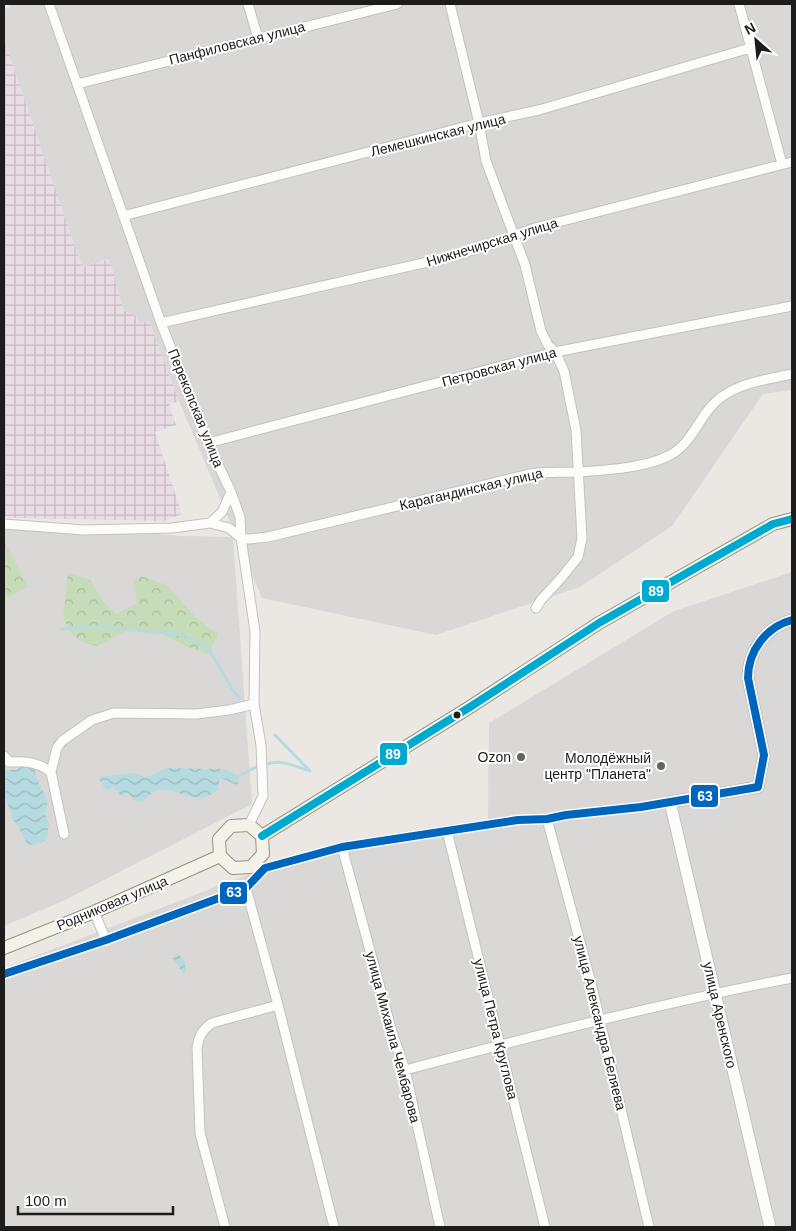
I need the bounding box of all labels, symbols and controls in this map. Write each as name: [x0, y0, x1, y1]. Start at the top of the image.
north arrow: [731, 15, 781, 65]
street label: Панфиловская улица: [167, 18, 307, 68]
text: N: [742, 19, 758, 38]
street label: Лемешкинская улица: [369, 110, 507, 160]
street label: Нижнечирская улица: [424, 214, 560, 270]
street label: Петровская улица: [440, 344, 558, 390]
street label: Перекопская улица: [165, 346, 227, 470]
street label: Карагандинская улица: [398, 465, 544, 513]
line badge: 89: [641, 579, 670, 603]
text: 89: [648, 583, 664, 599]
unlabelled marker: [452, 710, 462, 720]
line badge: 89: [379, 742, 408, 766]
text: 89: [385, 746, 401, 762]
place label: Ozon: [478, 749, 511, 765]
place label: Молодёжный центр "Планета": [544, 750, 651, 782]
marker: Ozon: [515, 751, 527, 763]
marker: Молодёжный центр "Планета": [655, 760, 667, 772]
line badge: 63: [690, 784, 719, 808]
text: 63: [697, 788, 713, 804]
street label: Родниковая улица: [54, 872, 170, 934]
line badge: 63: [219, 881, 248, 905]
text: 63: [226, 884, 242, 900]
street label: улица Александра Беляева: [571, 934, 629, 1112]
street label: улица Михаила Чембарова: [362, 950, 424, 1125]
street label: улица Петра Круглова: [471, 957, 521, 1101]
street label: улица Аренского: [700, 960, 740, 1070]
scale bar: [18, 1184, 172, 1216]
text: 100 m: [25, 1192, 67, 1209]

